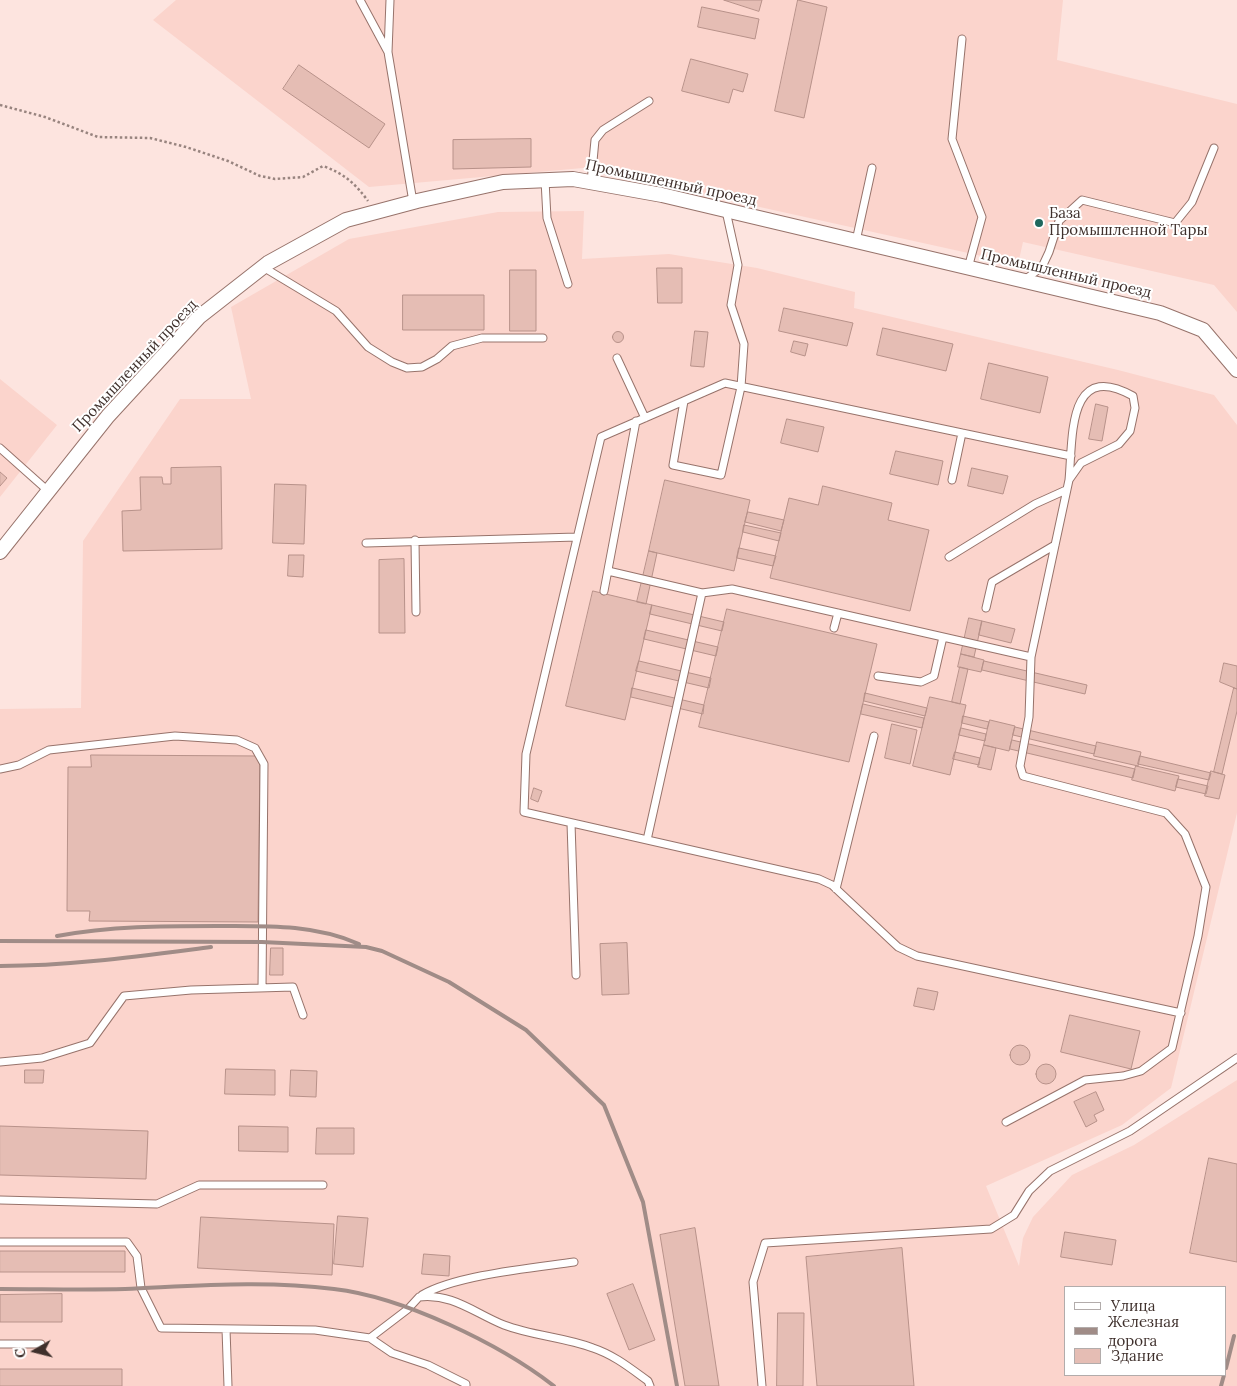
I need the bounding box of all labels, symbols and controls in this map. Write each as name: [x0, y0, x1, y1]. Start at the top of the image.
street label: Промышленный проезд: [584, 156, 758, 210]
place label: База Промышленной Тары: [1049, 205, 1208, 240]
marker: База Промышленной Тары: [1033, 217, 1045, 229]
street label: Промышленный проезд: [979, 246, 1153, 302]
street label: Промышленный проезд: [69, 296, 201, 436]
legend: [1064, 1286, 1227, 1376]
text: Улица: [1111, 1296, 1155, 1315]
text: Железная дорога: [1108, 1312, 1179, 1350]
north arrow: [10, 1326, 60, 1376]
text: Здание: [1111, 1346, 1164, 1365]
text: С: [11, 1347, 30, 1359]

